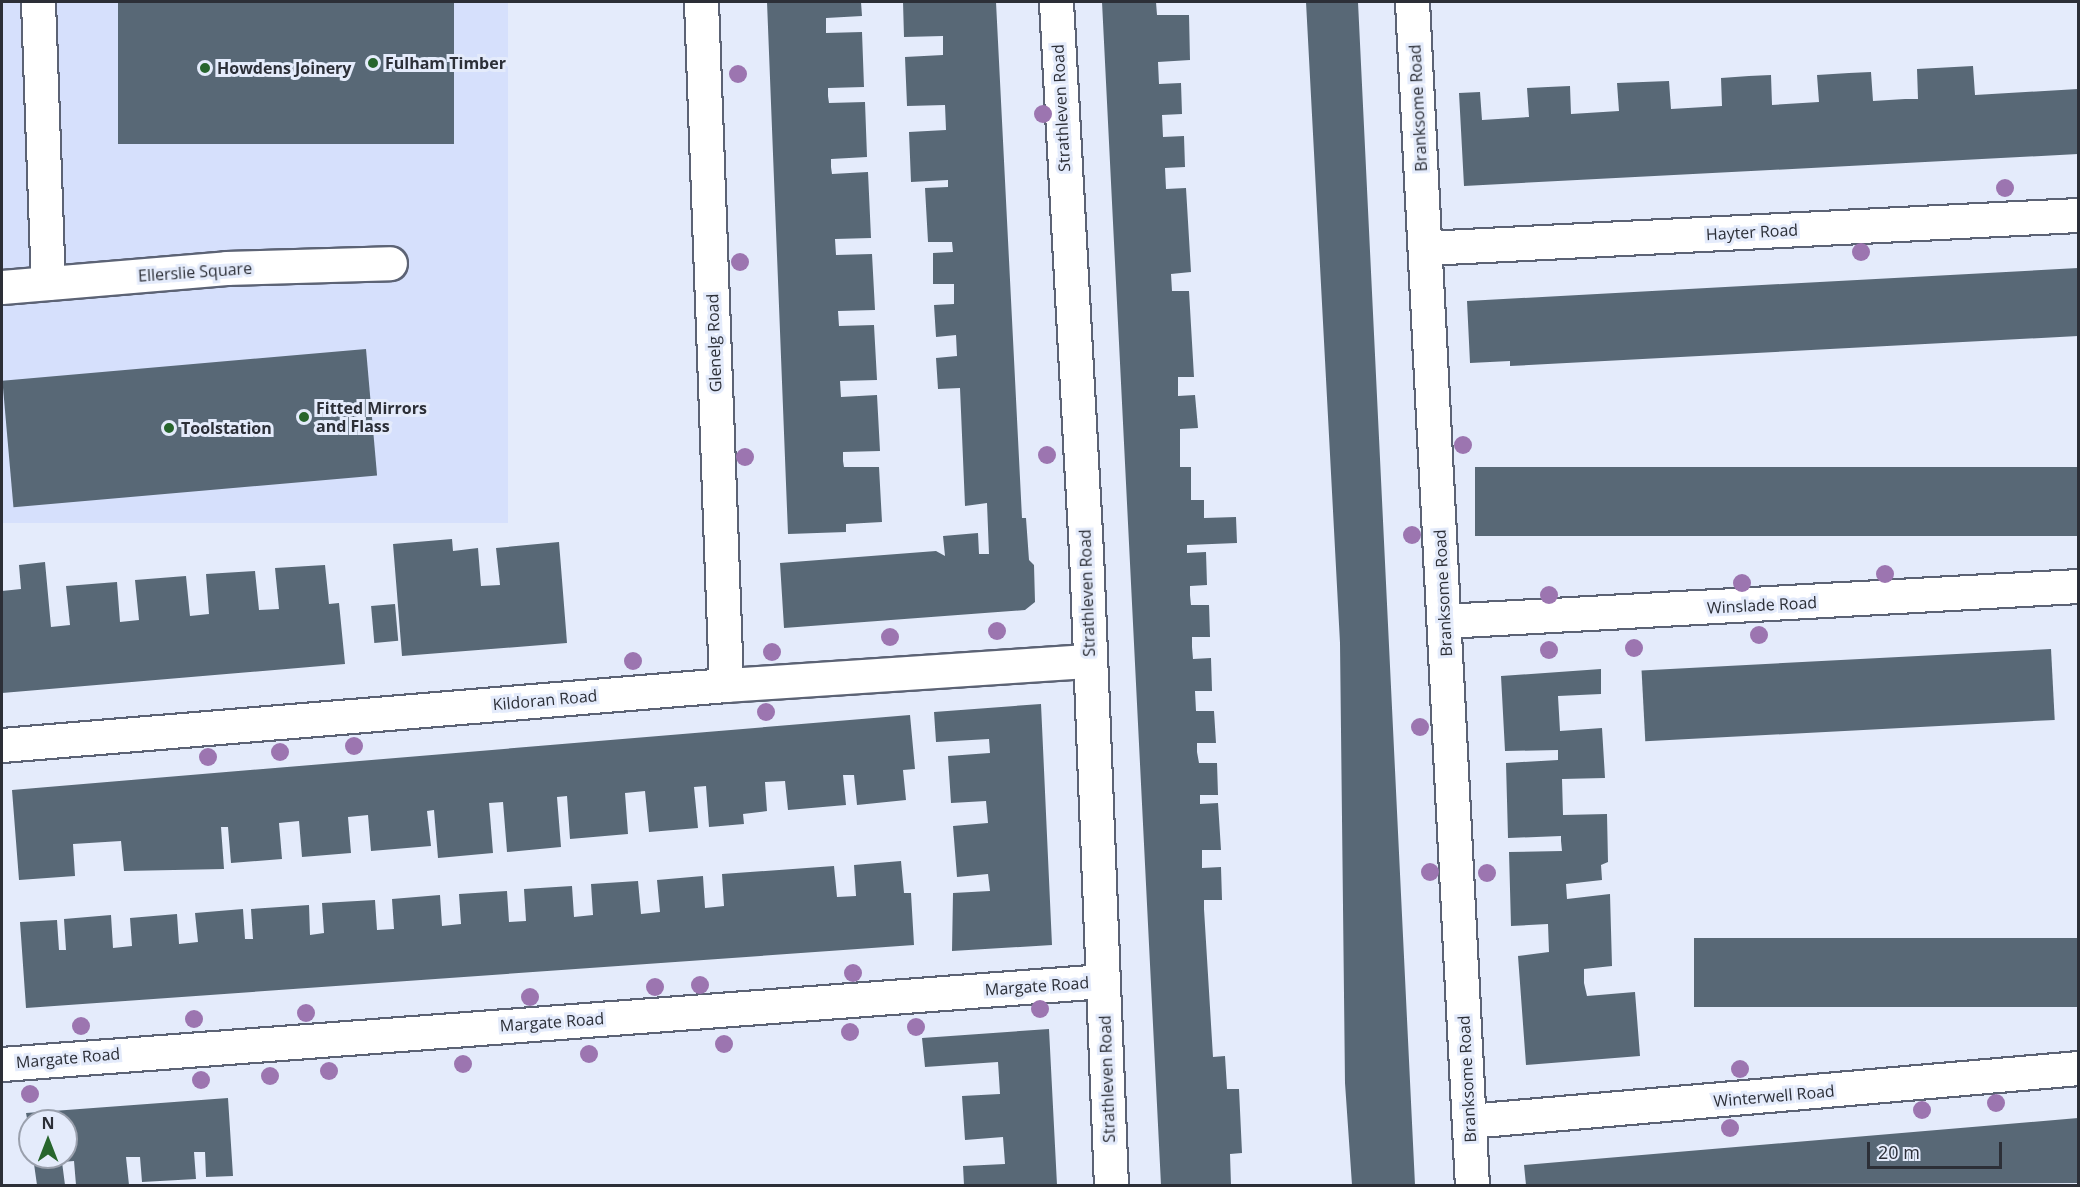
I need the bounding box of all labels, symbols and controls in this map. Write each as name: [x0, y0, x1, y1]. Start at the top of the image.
street label: Strathleven Road: [1048, 44, 1074, 172]
street label: Branksome Road: [1405, 44, 1431, 172]
place label: Fulham Timber: [385, 53, 506, 73]
marker: Fulham Timber: [366, 56, 380, 70]
place label: Howdens Joinery: [217, 58, 351, 78]
marker: Howdens Joinery: [198, 61, 212, 75]
street label: Hayter Road: [1705, 220, 1799, 244]
street label: Ellerslie Square: [137, 258, 253, 286]
street label: Glenelg Road: [703, 293, 725, 393]
place label: Fitted Mirrors and Flass: [316, 398, 427, 436]
marker: Fitted Mirrors and Flass: [297, 410, 311, 424]
place label: Toolstation: [181, 418, 272, 438]
marker: Toolstation: [162, 421, 176, 435]
street label: Strathleven Road: [1075, 529, 1099, 657]
street label: Branksome Road: [1430, 529, 1456, 657]
street label: Winslade Road: [1706, 593, 1818, 617]
street label: Kildoran Road: [492, 686, 598, 714]
street label: Margate Road: [984, 973, 1090, 999]
street label: Margate Road: [499, 1009, 605, 1035]
street label: Strathleven Road: [1095, 1015, 1119, 1143]
street label: Branksome Road: [1454, 1015, 1480, 1143]
street label: Margate Road: [15, 1044, 121, 1072]
street label: Winterwell Road: [1713, 1081, 1835, 1111]
north arrow: [18, 1109, 78, 1169]
text: N: [41, 1112, 55, 1134]
scale bar: [1870, 1130, 2005, 1168]
text: 20 m: [1878, 1140, 1920, 1164]

